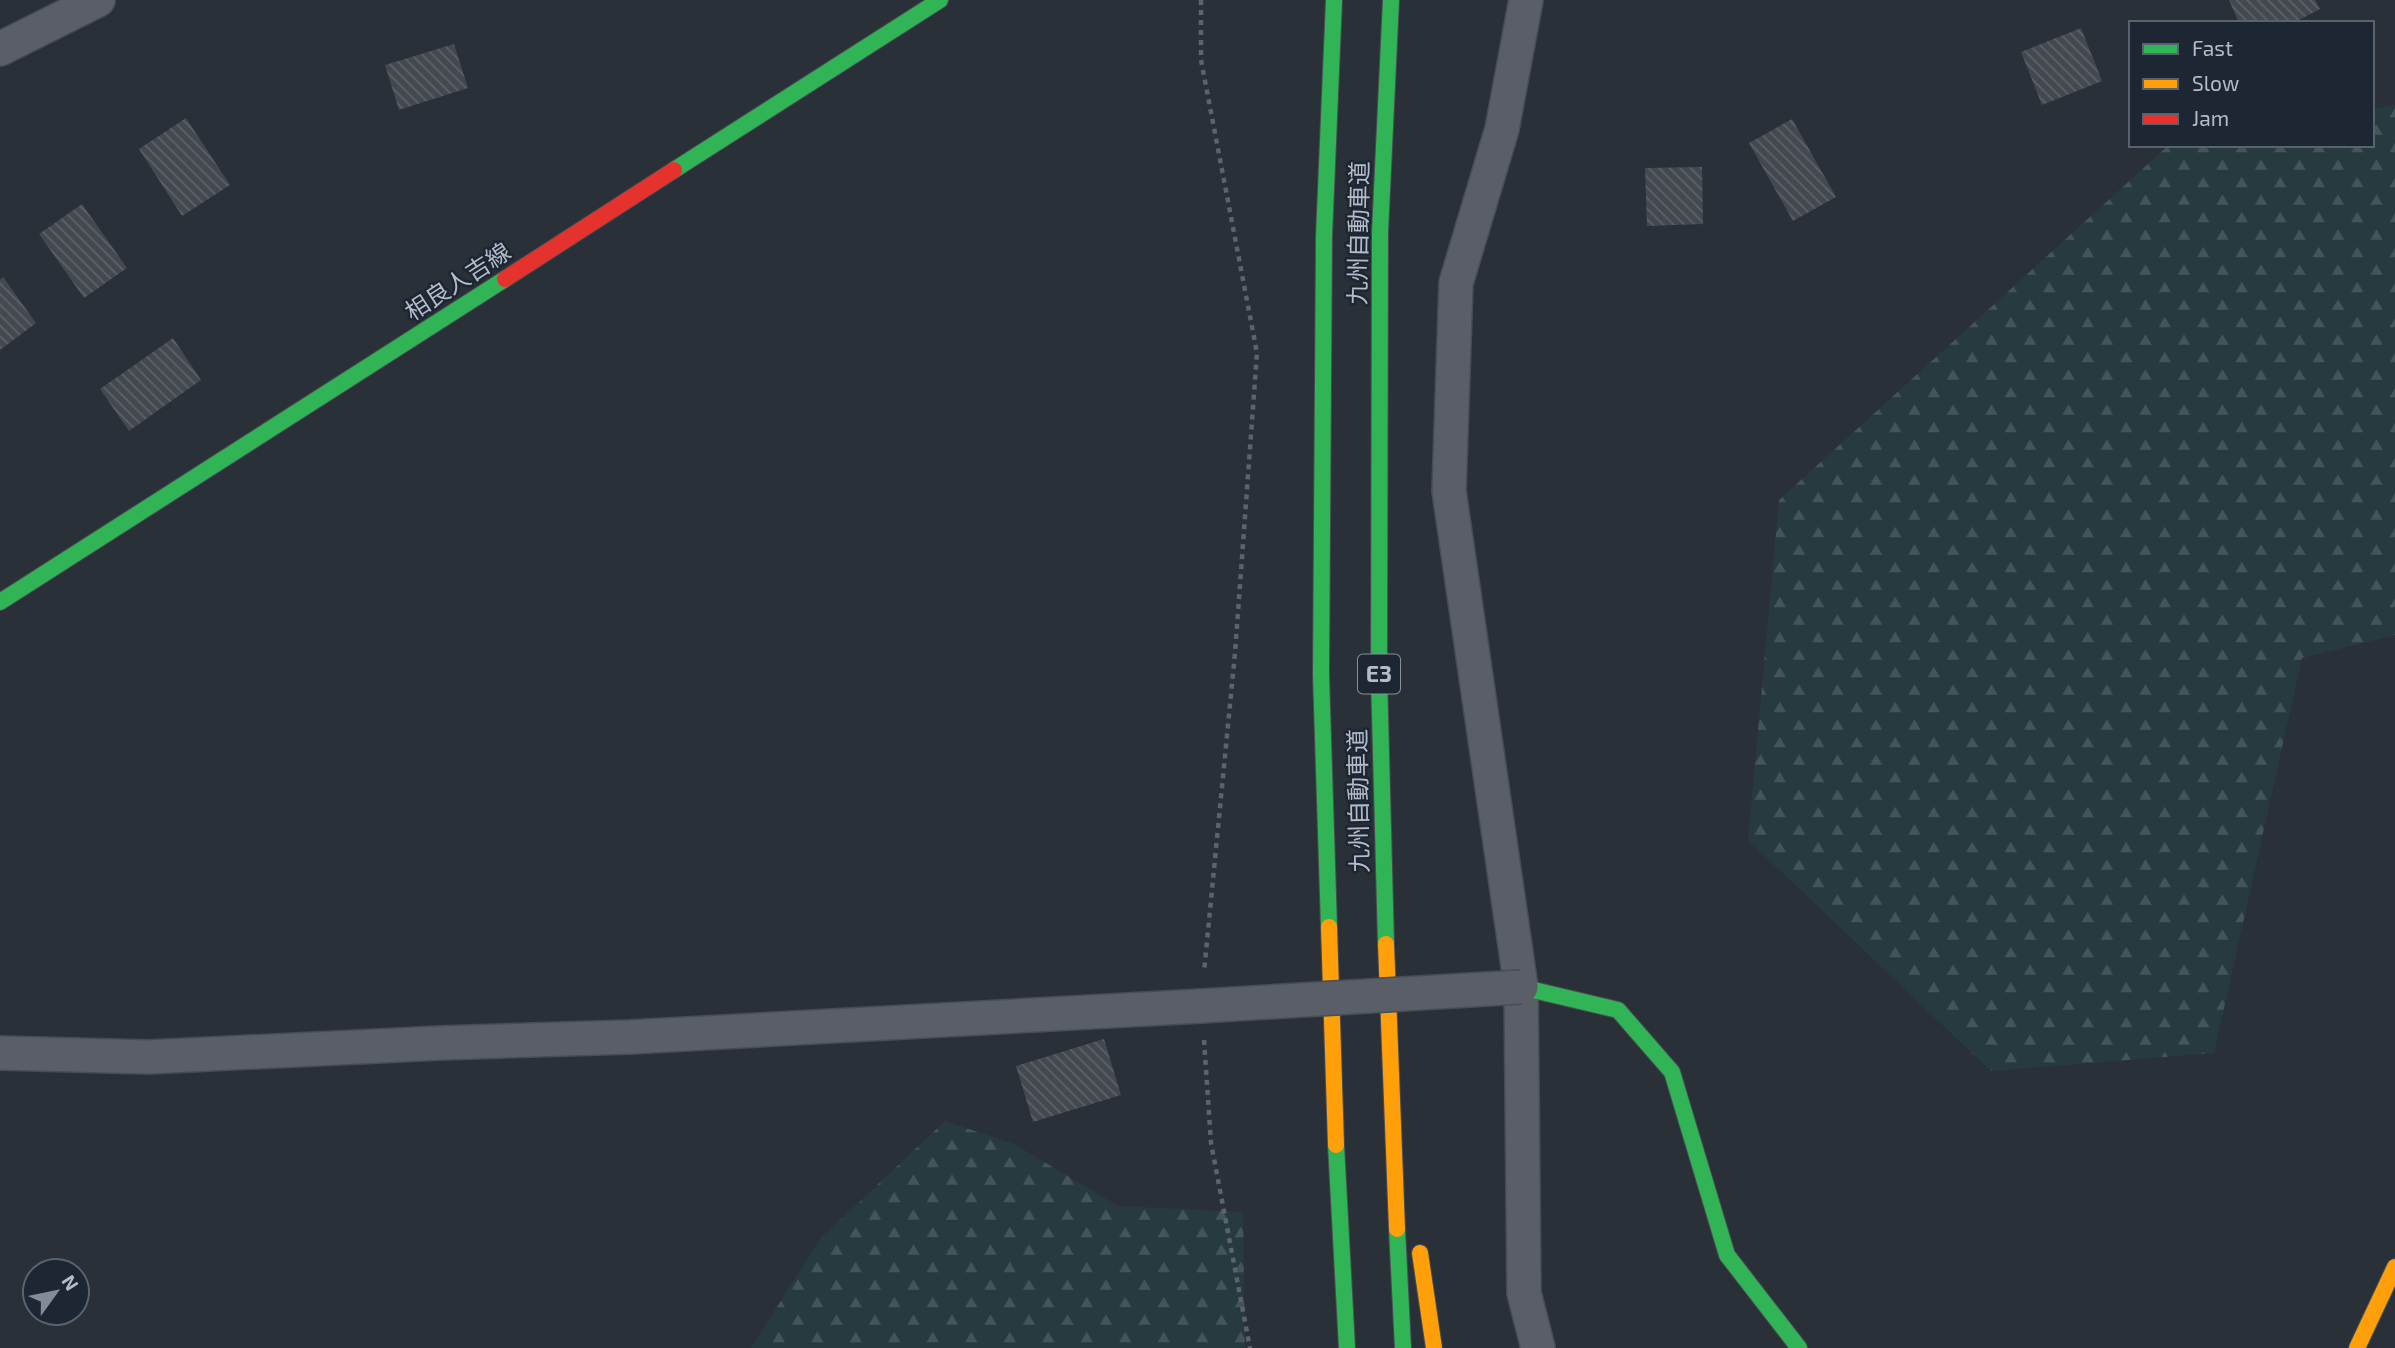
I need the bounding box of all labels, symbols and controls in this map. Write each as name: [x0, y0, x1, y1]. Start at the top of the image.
legend: [2129, 21, 2374, 147]
text: Fast: [2192, 35, 2233, 60]
text: Slow: [2192, 70, 2239, 95]
text: Jam: [2192, 105, 2229, 130]
street label: 九州自動車道: [1342, 161, 1373, 305]
street label: 相良人吉線: [399, 236, 515, 326]
road number: E3: [1358, 654, 1400, 694]
street label: 九州自動車道: [1342, 729, 1373, 873]
north arrow: [21, 1257, 91, 1327]
text: N: [57, 1270, 84, 1294]

